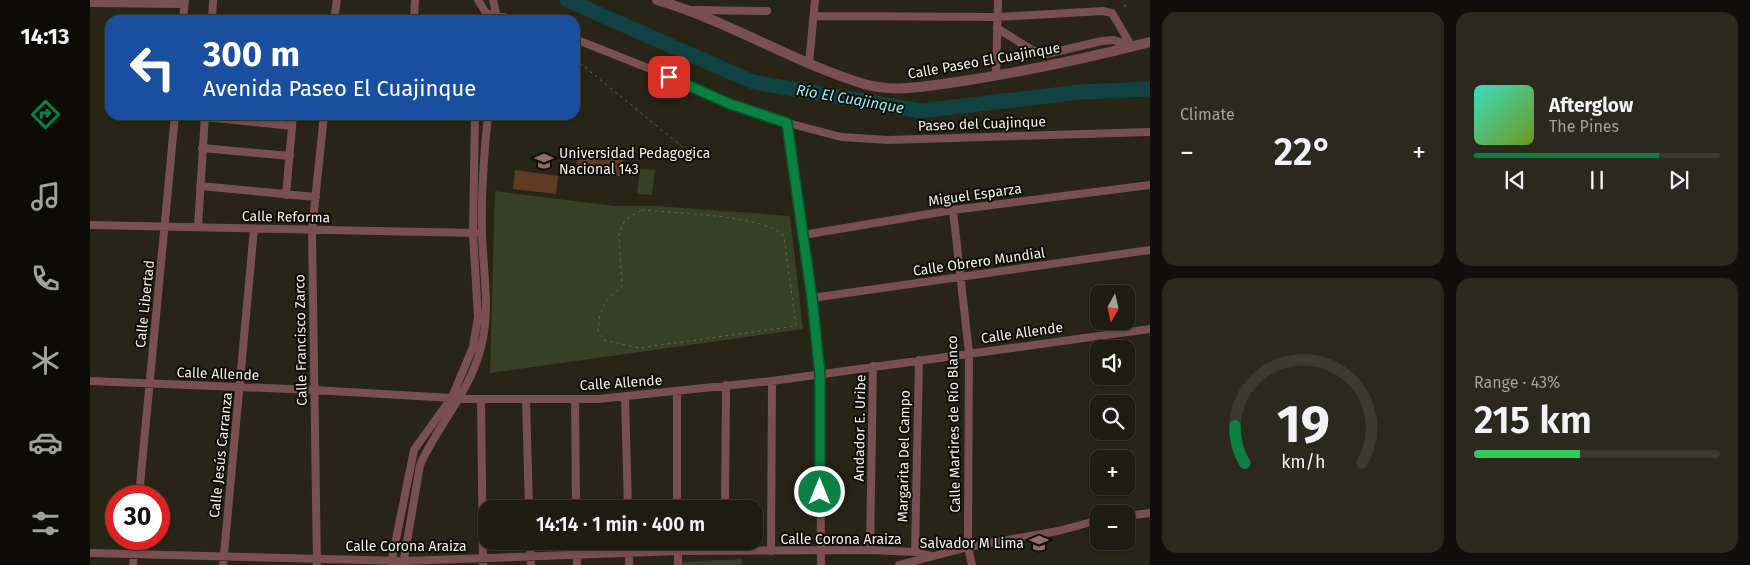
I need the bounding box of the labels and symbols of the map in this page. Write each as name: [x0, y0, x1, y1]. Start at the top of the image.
street label: Calle Paseo El Cuajinque: [907, 39, 1061, 83]
pin: [648, 56, 690, 98]
water label: Río El Cuajinque: [795, 81, 906, 117]
street label: Paseo del Cuajinque: [918, 113, 1046, 135]
place label: Universidad Pedagogica Nacional 143: [559, 145, 710, 178]
school or university icon: Universidad Pedagogica Nacional 143: [533, 150, 555, 172]
street label: Miguel Esparza: [927, 180, 1023, 210]
street label: Calle Reforma: [242, 208, 330, 226]
street label: Calle Obrero Mundial: [912, 244, 1046, 280]
street label: Calle Libertad: [132, 259, 158, 349]
street label: Calle Francisco Zarco: [291, 274, 311, 406]
north arrow: [1090, 285, 1135, 330]
street label: Calle Allende: [980, 319, 1064, 347]
street label: Calle Martires de Río Blanco: [944, 335, 964, 513]
street label: Calle Allende: [176, 364, 260, 384]
street label: Calle Allende: [579, 372, 663, 394]
street label: Andador E. Uribe: [851, 374, 869, 482]
street label: Margarita Del Campo: [894, 390, 914, 522]
street label: Calle Jesús Carranza: [206, 391, 236, 519]
position arrow: [793, 465, 845, 517]
speed limit sign: 30: [105, 485, 170, 550]
street label: Calle Corona Araiza: [780, 531, 902, 548]
school or university icon: Salvador M Lima: [1028, 532, 1050, 554]
place label: Salvador M Lima: [920, 535, 1024, 552]
street label: Calle Corona Araiza: [345, 538, 467, 555]

